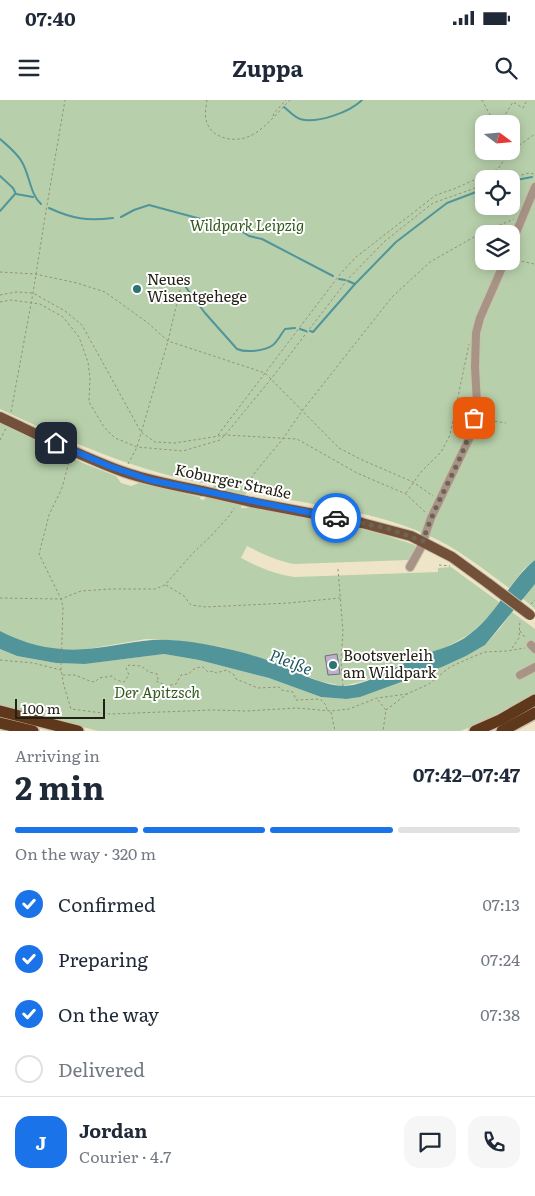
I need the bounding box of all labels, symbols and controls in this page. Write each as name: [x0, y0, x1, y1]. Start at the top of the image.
text: 07:40: [25, 4, 76, 32]
text: Zuppa: [232, 51, 303, 84]
icon: menu: [15, 54, 43, 82]
icon: search: [492, 54, 520, 82]
north arrow: [475, 115, 520, 160]
map controls: [475, 115, 520, 270]
button: locate: [475, 170, 520, 215]
park label: Wildpark Leipzig: [190, 213, 304, 236]
button: layers: [475, 225, 520, 270]
place label: Neues Wisentgehege: [147, 267, 247, 307]
marker: Neues Wisentgehege: [131, 283, 143, 295]
pin: [453, 397, 495, 439]
icon: bag: [460, 404, 488, 432]
pin: [35, 422, 77, 464]
icon: home: [42, 429, 70, 457]
street label: Koburger Straße: [173, 457, 294, 504]
courier: [311, 493, 361, 543]
icon: car: [322, 504, 350, 532]
water label: Pleiße: [266, 642, 316, 680]
place label: Bootsverleih am Wildpark: [343, 643, 438, 683]
marker: Bootsverleih am Wildpark: [327, 659, 339, 671]
park label: Der Apitzsch: [114, 680, 200, 703]
scale bar: [15, 696, 105, 719]
text: 100 m: [22, 698, 60, 718]
text: Arriving in: [15, 743, 100, 767]
text: 07:42–07:47: [413, 760, 520, 788]
text: 2 min: [15, 762, 104, 810]
text: On the way · 320 m: [15, 841, 156, 865]
icon: check: [15, 890, 43, 918]
text: Confirmed: [58, 890, 156, 918]
text: 07:13: [482, 892, 520, 916]
icon: check: [15, 945, 43, 973]
text: Preparing: [58, 945, 148, 973]
text: 07:24: [481, 947, 520, 971]
icon: check: [15, 1000, 43, 1028]
text: On the way: [58, 1000, 159, 1028]
text: 07:38: [480, 1002, 520, 1026]
text: Delivered: [58, 1055, 145, 1083]
text: Jordan: [79, 1116, 148, 1144]
button: chat: [404, 1116, 456, 1168]
button: phone: [468, 1116, 520, 1168]
text: J: [36, 1128, 46, 1156]
text: Courier · 4.7: [79, 1144, 171, 1168]

